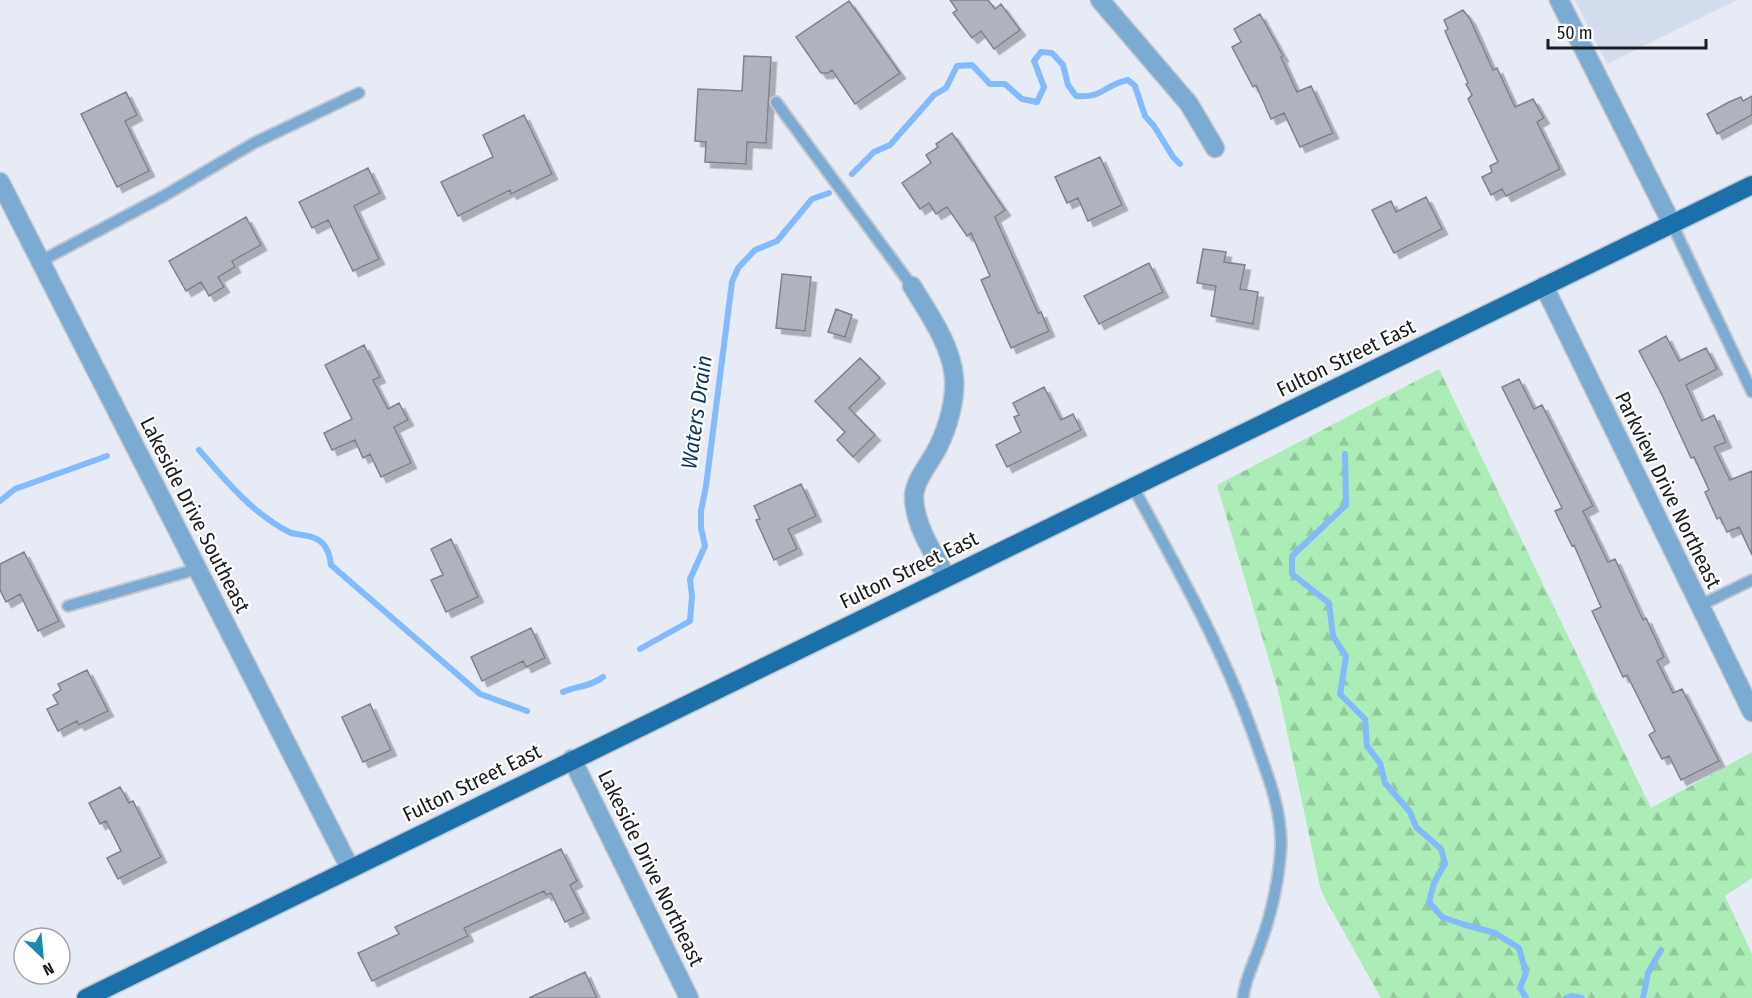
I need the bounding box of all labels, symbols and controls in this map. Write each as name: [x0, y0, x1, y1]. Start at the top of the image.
scale bar: [1548, 12, 1706, 50]
text: 50 m: [1557, 22, 1593, 44]
street label: Fulton Street East: [1273, 313, 1420, 403]
water label: Waters Drain: [675, 353, 718, 471]
street label: Parkview Drive Northeast: [1609, 387, 1727, 593]
street label: Lakeside Drive Southeast: [134, 413, 256, 617]
street label: Fulton Street East: [836, 525, 983, 615]
street label: Fulton Street East: [399, 738, 546, 828]
street label: Lakeside Drive Northeast: [592, 766, 710, 970]
north arrow: [12, 926, 72, 986]
text: N: [40, 958, 57, 980]

